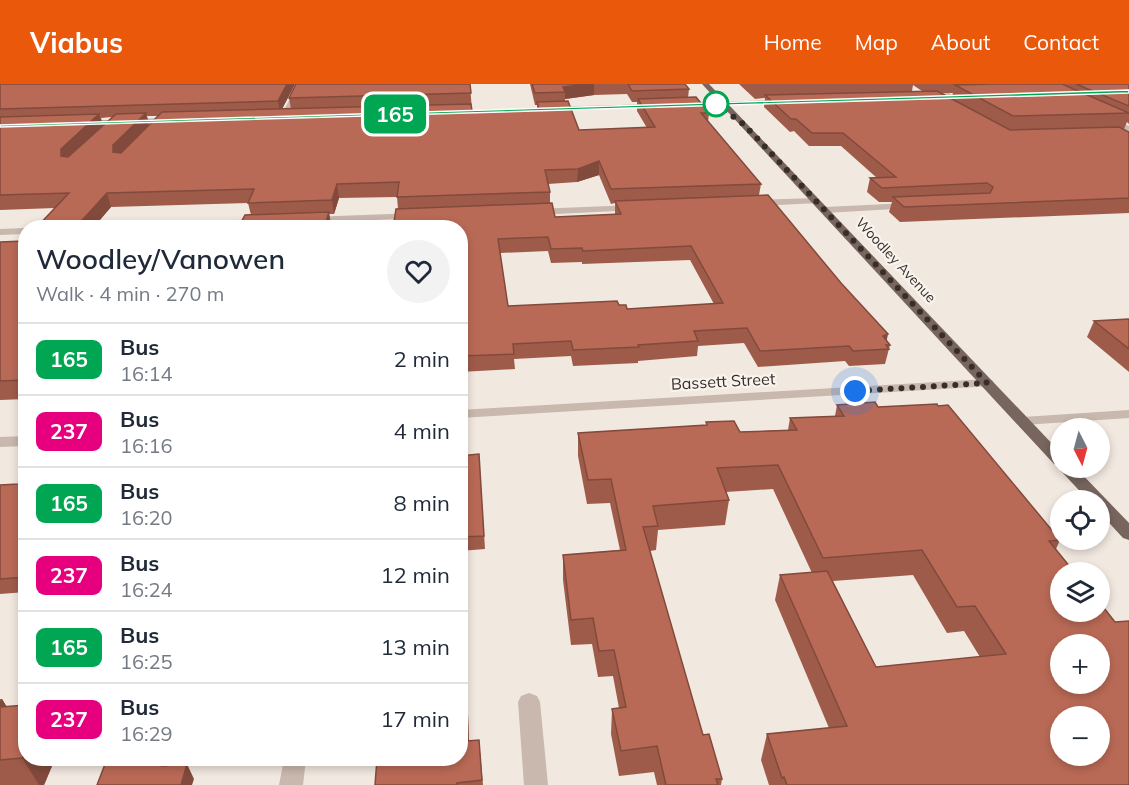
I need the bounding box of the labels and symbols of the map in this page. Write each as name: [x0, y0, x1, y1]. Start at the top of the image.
unlabelled marker: [703, 91, 729, 117]
line badge: 165: [360, 94, 430, 134]
street label: Woodley Avenue: [852, 214, 940, 306]
street label: Bassett Street: [670, 368, 776, 394]
your location: [840, 376, 870, 406]
north arrow: [1050, 418, 1110, 478]

